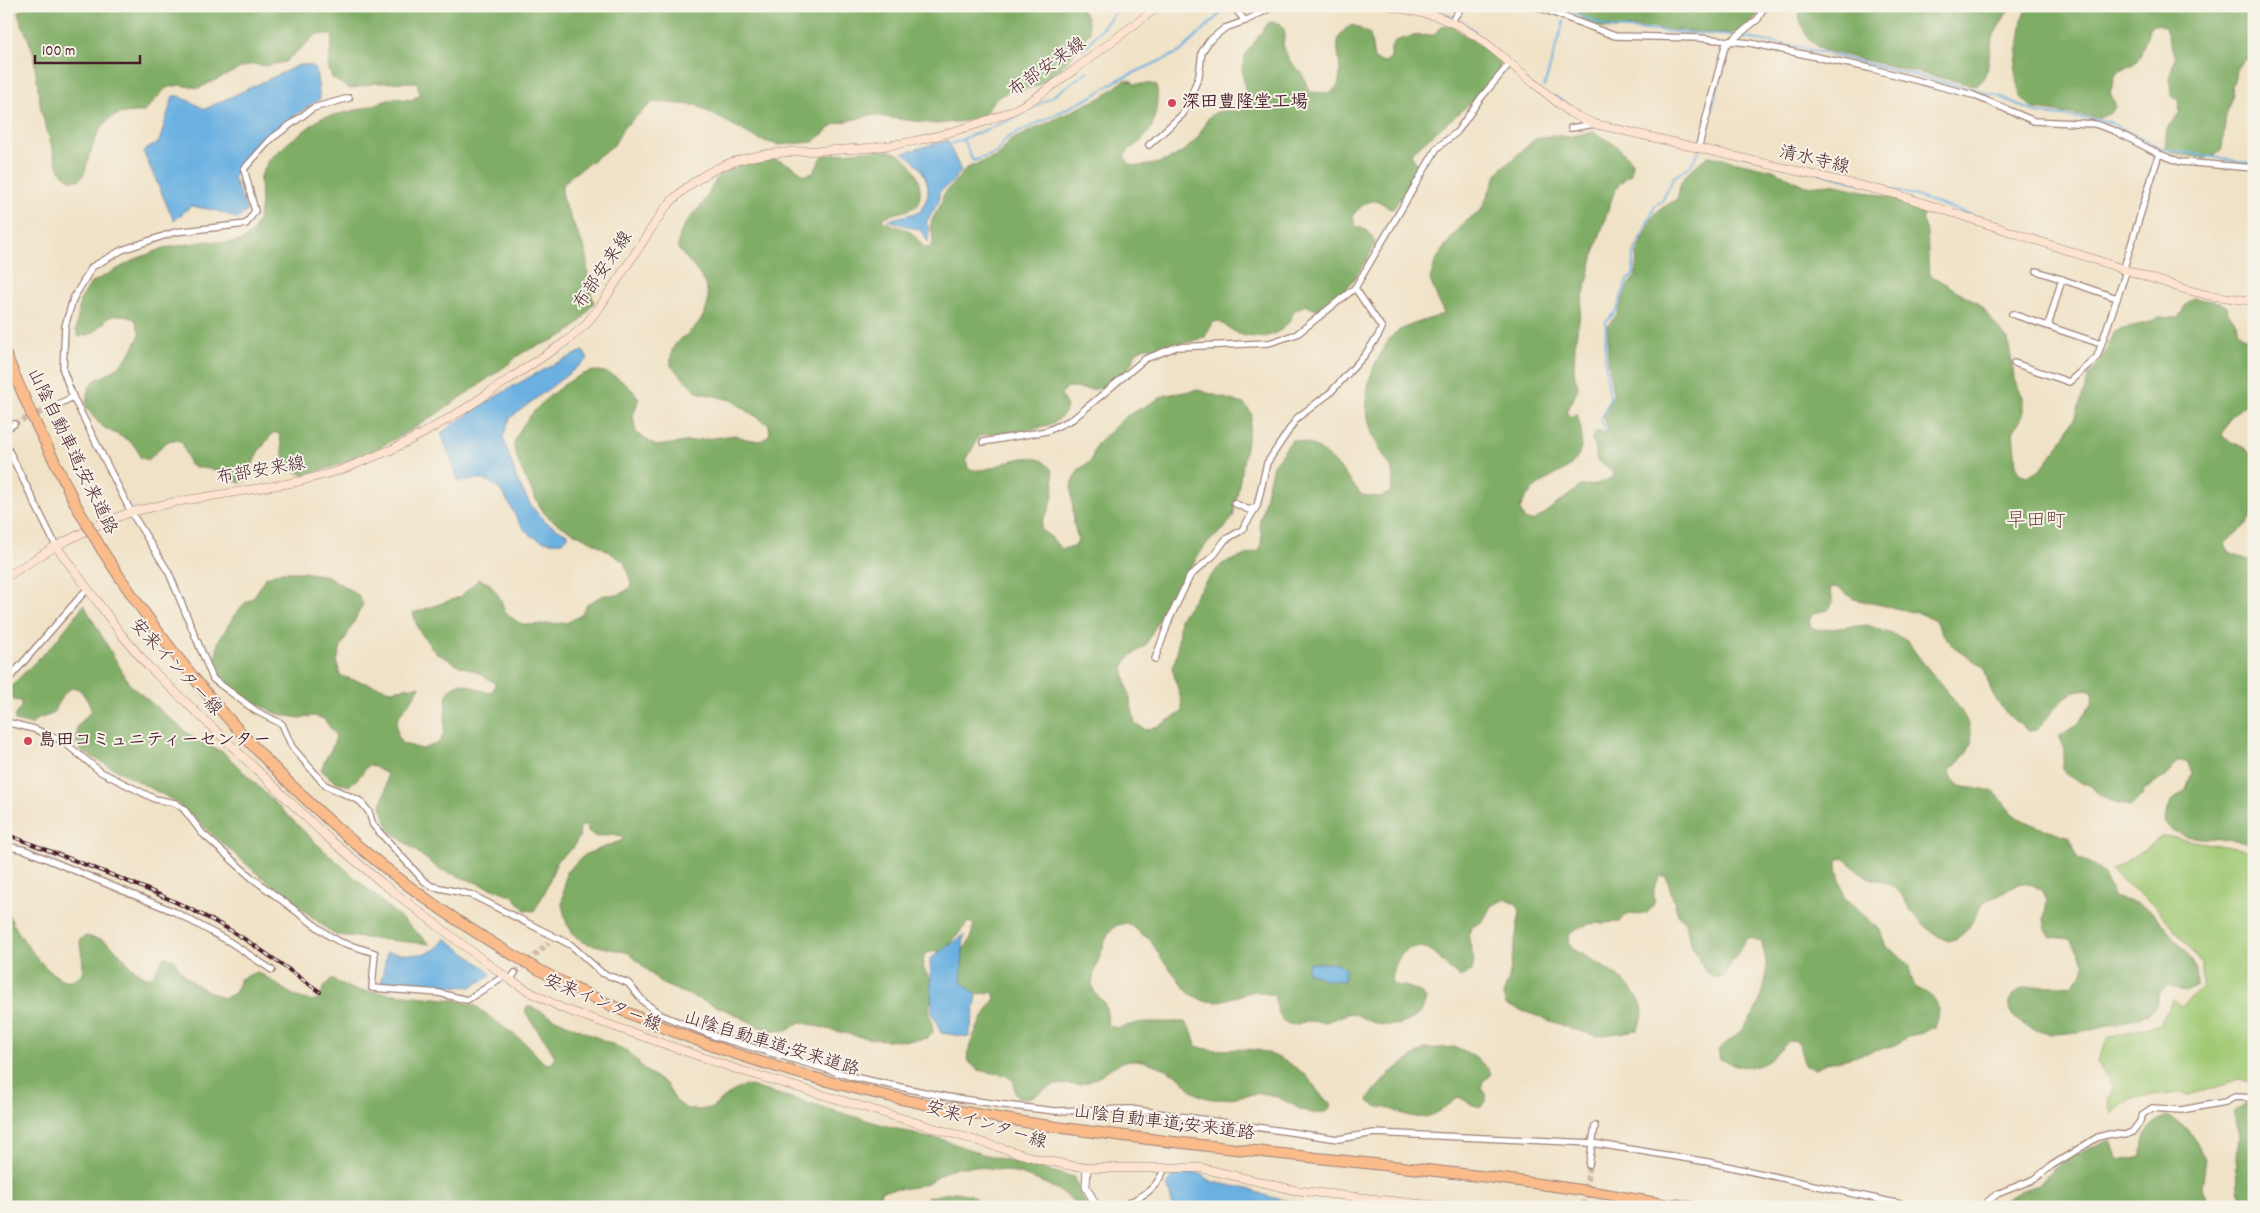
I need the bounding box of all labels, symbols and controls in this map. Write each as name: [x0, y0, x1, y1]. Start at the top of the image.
scale bar: [35, 32, 140, 64]
street label: 布部安来線: [1004, 32, 1092, 104]
text: 100 m: [42, 41, 75, 63]
place label: 深田豊隆堂工場: [1182, 91, 1308, 116]
marker: 深田豊隆堂工場: [1166, 97, 1178, 109]
street label: 清水寺線: [1776, 141, 1852, 181]
street label: 布部安来線: [568, 227, 640, 315]
street label: 山陰自動車道;安来道路: [20, 364, 122, 540]
street label: 布部安来線: [215, 452, 307, 492]
district label: 早田町: [2006, 508, 2066, 536]
street label: 安来インター線: [123, 614, 227, 722]
place label: 島田コミュニティーセンター: [38, 729, 271, 754]
marker: 島田コミュニティーセンター: [22, 735, 34, 747]
street label: 安来インター線: [539, 969, 665, 1039]
street label: 山陰自動車道;安来道路: [680, 1006, 862, 1084]
street label: 安来インター線: [922, 1096, 1050, 1156]
street label: 山陰自動車道;安来道路: [1072, 1100, 1256, 1148]

